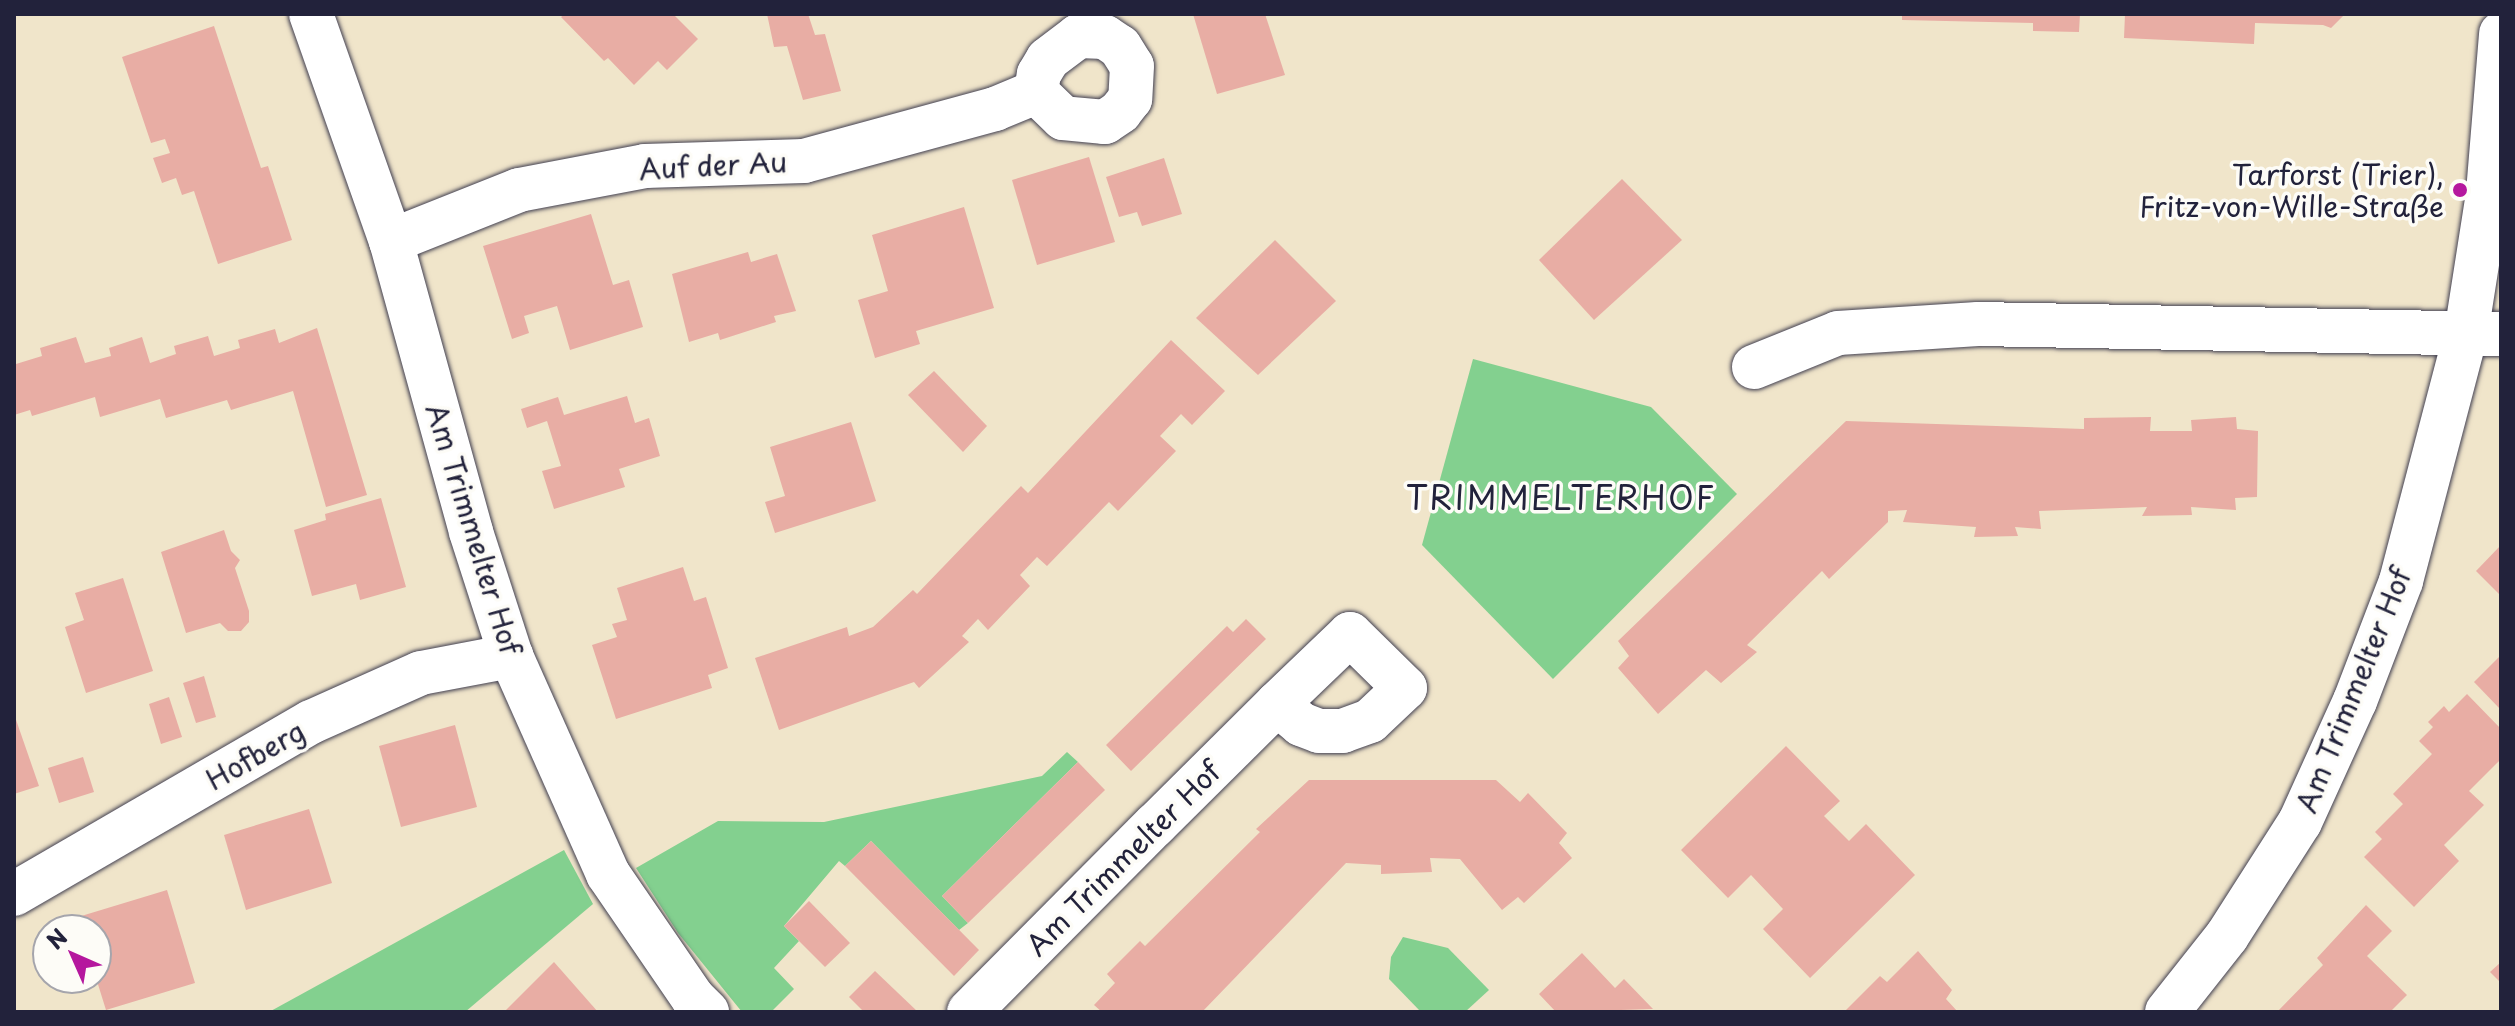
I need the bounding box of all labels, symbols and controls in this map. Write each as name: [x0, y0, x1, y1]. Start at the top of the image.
street label: Auf der Au: [638, 144, 788, 186]
place label: Tarforst (Trier), Fritz-von-Wille-Straße: [2139, 157, 2444, 223]
marker: Tarforst (Trier), Fritz-von-Wille-Straße: [2451, 181, 2469, 199]
street label: Am Trimmelter Hof: [420, 399, 528, 659]
district label: TRIMMELTERHOF: [1410, 478, 1712, 516]
street label: Am Trimmelter Hof: [2288, 562, 2418, 818]
street label: Hofberg: [200, 713, 310, 797]
street label: Am Trimmelter Hof: [1018, 753, 1228, 963]
north arrow: [32, 914, 112, 994]
text: N: [38, 920, 74, 956]

